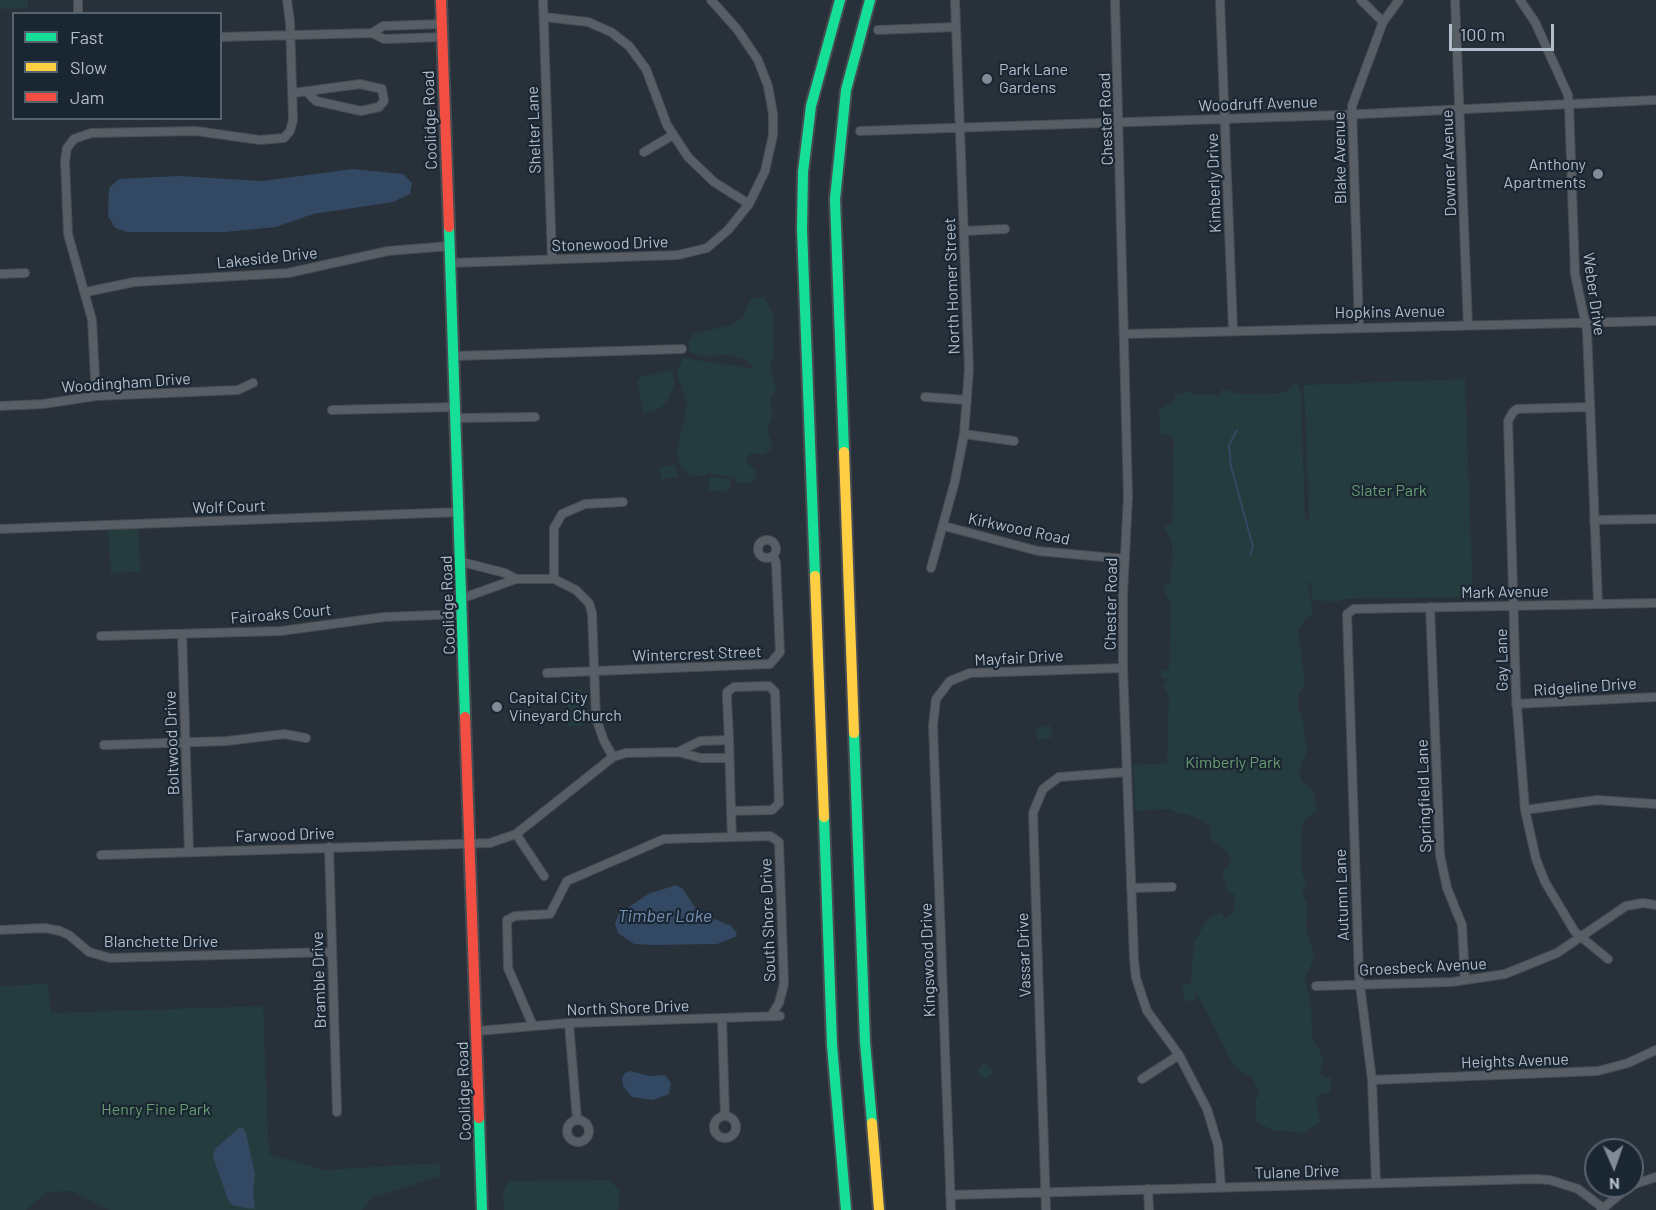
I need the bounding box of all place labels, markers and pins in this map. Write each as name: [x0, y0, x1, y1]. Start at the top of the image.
place label: Park Lane Gardens: [999, 60, 1068, 98]
marker: Park Lane Gardens: [980, 72, 994, 86]
place label: Anthony Apartments: [1504, 155, 1586, 193]
marker: Anthony Apartments: [1591, 167, 1605, 181]
place label: Capital City Vineyard Church: [509, 688, 622, 726]
marker: Capital City Vineyard Church: [490, 700, 504, 714]

